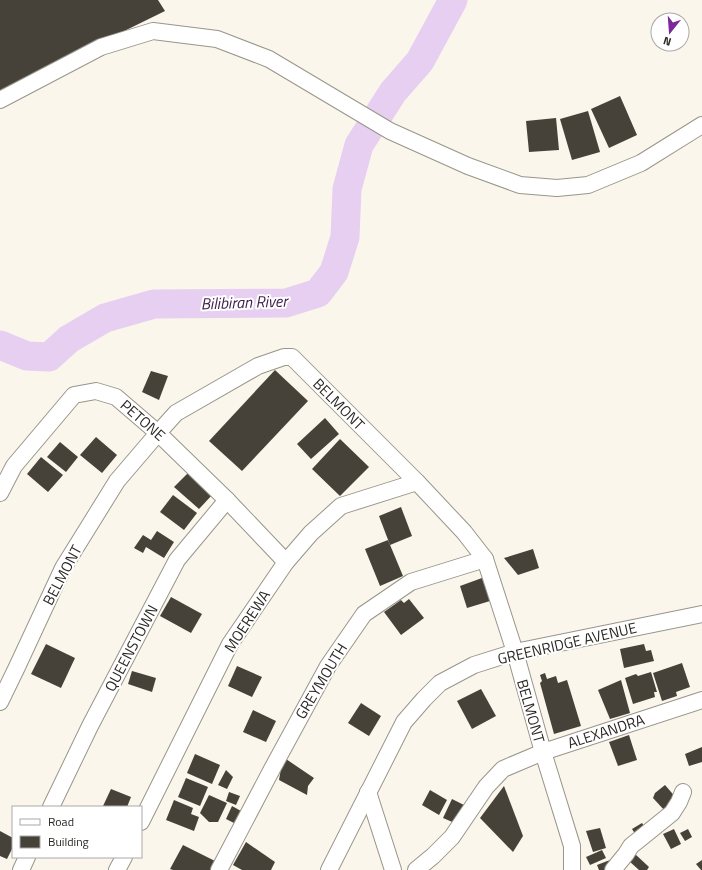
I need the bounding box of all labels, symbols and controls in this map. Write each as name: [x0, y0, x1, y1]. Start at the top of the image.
north arrow: [650, 12, 690, 52]
text: N: [661, 33, 673, 50]
water label: Bilibiran River: [200, 288, 290, 316]
street label: BELMONT: [308, 373, 370, 435]
street label: PETONE: [115, 394, 171, 446]
street label: BELMONT: [37, 541, 88, 609]
street label: MOEREWA: [218, 585, 276, 657]
street label: QUEENSTOWN: [98, 601, 164, 695]
street label: GREENRIDGE AVENUE: [495, 616, 639, 670]
street label: GREYMOUTH: [289, 639, 353, 723]
street label: BELMONT: [511, 676, 551, 746]
street label: ALEXANDRA: [565, 708, 647, 754]
legend: [12, 806, 142, 858]
text: Road: [48, 812, 74, 831]
text: Building: [48, 832, 89, 851]

